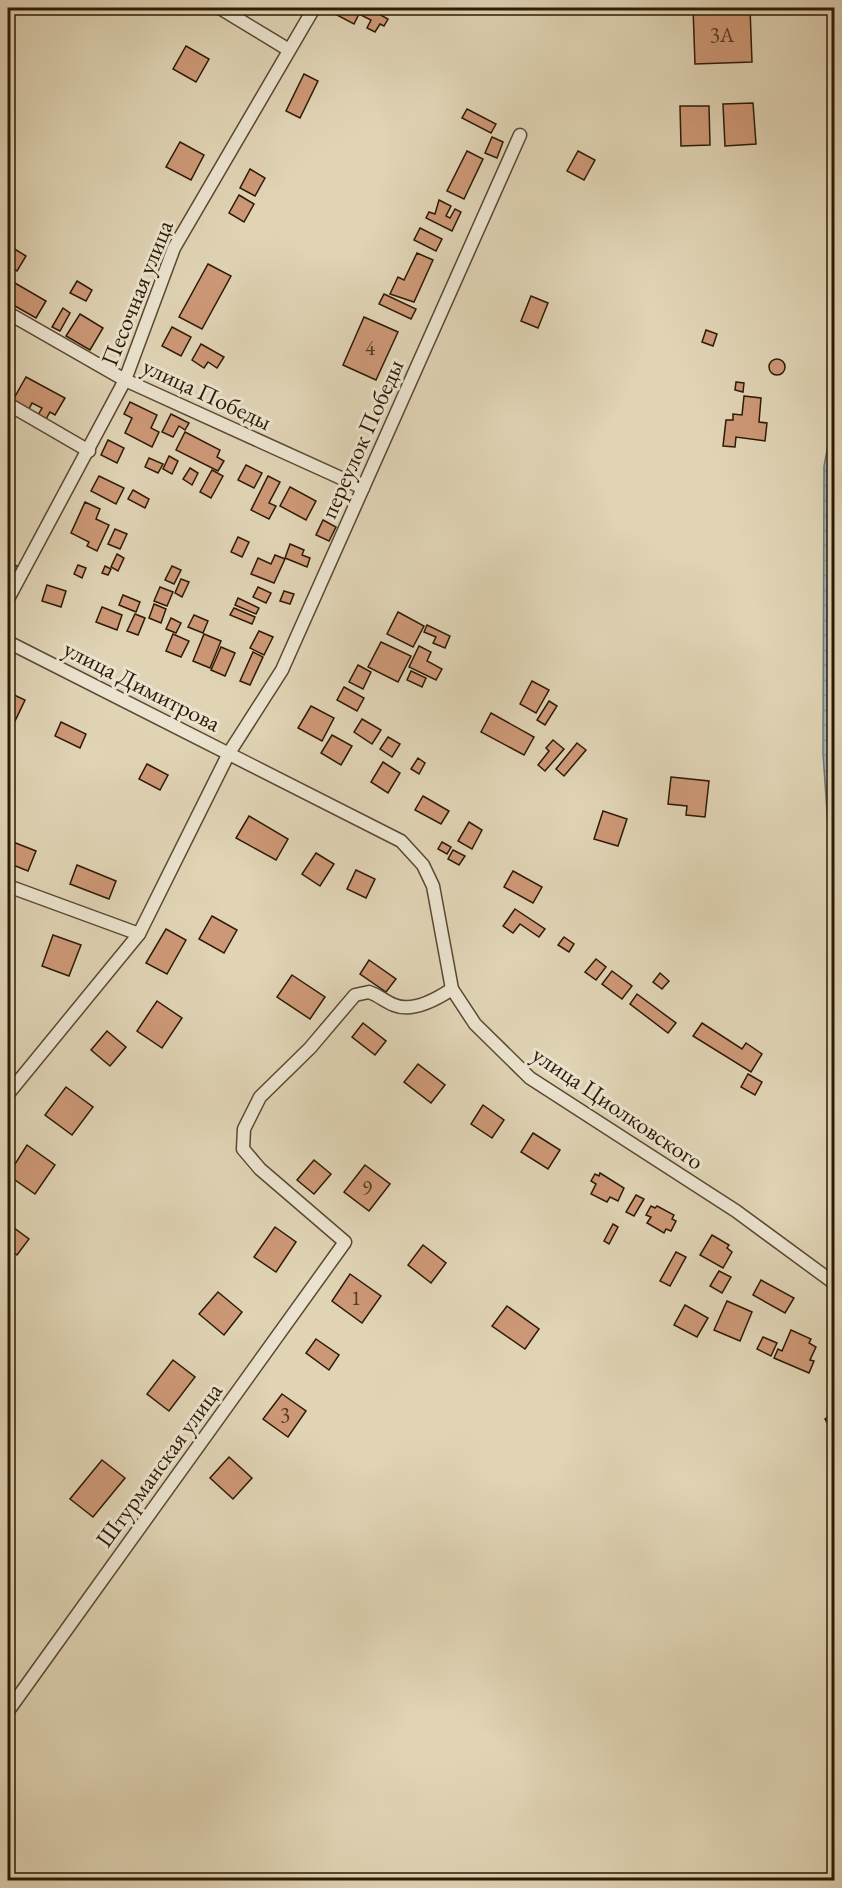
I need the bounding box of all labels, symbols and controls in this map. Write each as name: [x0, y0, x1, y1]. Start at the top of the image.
house number: 3А: [710, 21, 735, 48]
street label: Песочная улица: [93, 215, 180, 370]
house number: 4: [365, 334, 376, 361]
street label: улица Победы: [138, 350, 277, 437]
street label: переулок Победы: [313, 354, 411, 523]
street label: улица Димитрова: [59, 633, 226, 739]
street label: улица Циолковского: [526, 1039, 710, 1177]
house number: 9: [362, 1174, 372, 1201]
house number: 1: [351, 1284, 361, 1311]
street label: Штурманская улица: [88, 1376, 229, 1553]
house number: 3: [280, 1401, 290, 1428]

